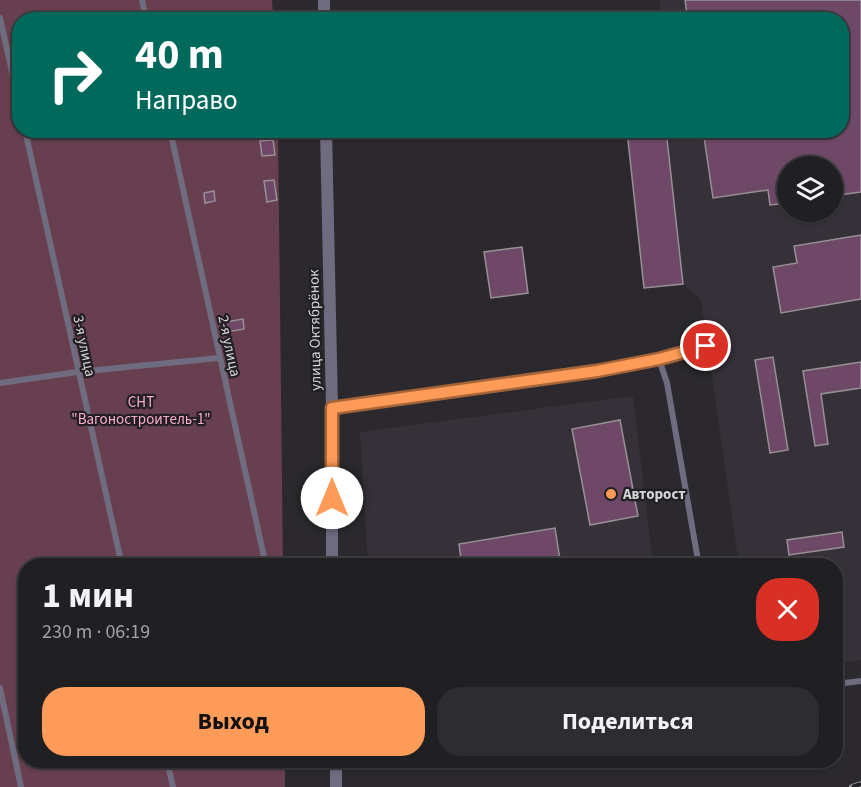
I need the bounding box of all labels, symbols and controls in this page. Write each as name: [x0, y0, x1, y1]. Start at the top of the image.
text: 40 m: [135, 25, 224, 85]
icon: right: [36, 36, 114, 114]
text: Направо: [135, 81, 238, 120]
map controls: [777, 156, 843, 222]
button: layers: [777, 156, 843, 222]
street label: улица Октябрёнок: [303, 269, 327, 391]
street label: 3-я улица: [67, 313, 101, 379]
street label: 2-я улица: [212, 313, 246, 379]
pin: [680, 320, 731, 371]
icon: arrive: [689, 329, 722, 362]
park label: СНТ "Вагоностроитель-1": [71, 392, 211, 430]
position arrow: [300, 466, 364, 530]
place label: Авторост: [622, 484, 686, 505]
marker: Авторост: [604, 487, 618, 501]
text: 1 мин: [42, 570, 134, 621]
button: close: [756, 578, 819, 641]
text: 230 m · 06:19: [42, 618, 150, 646]
button: Выход: [42, 687, 425, 756]
button: Поделиться: [437, 687, 819, 756]

